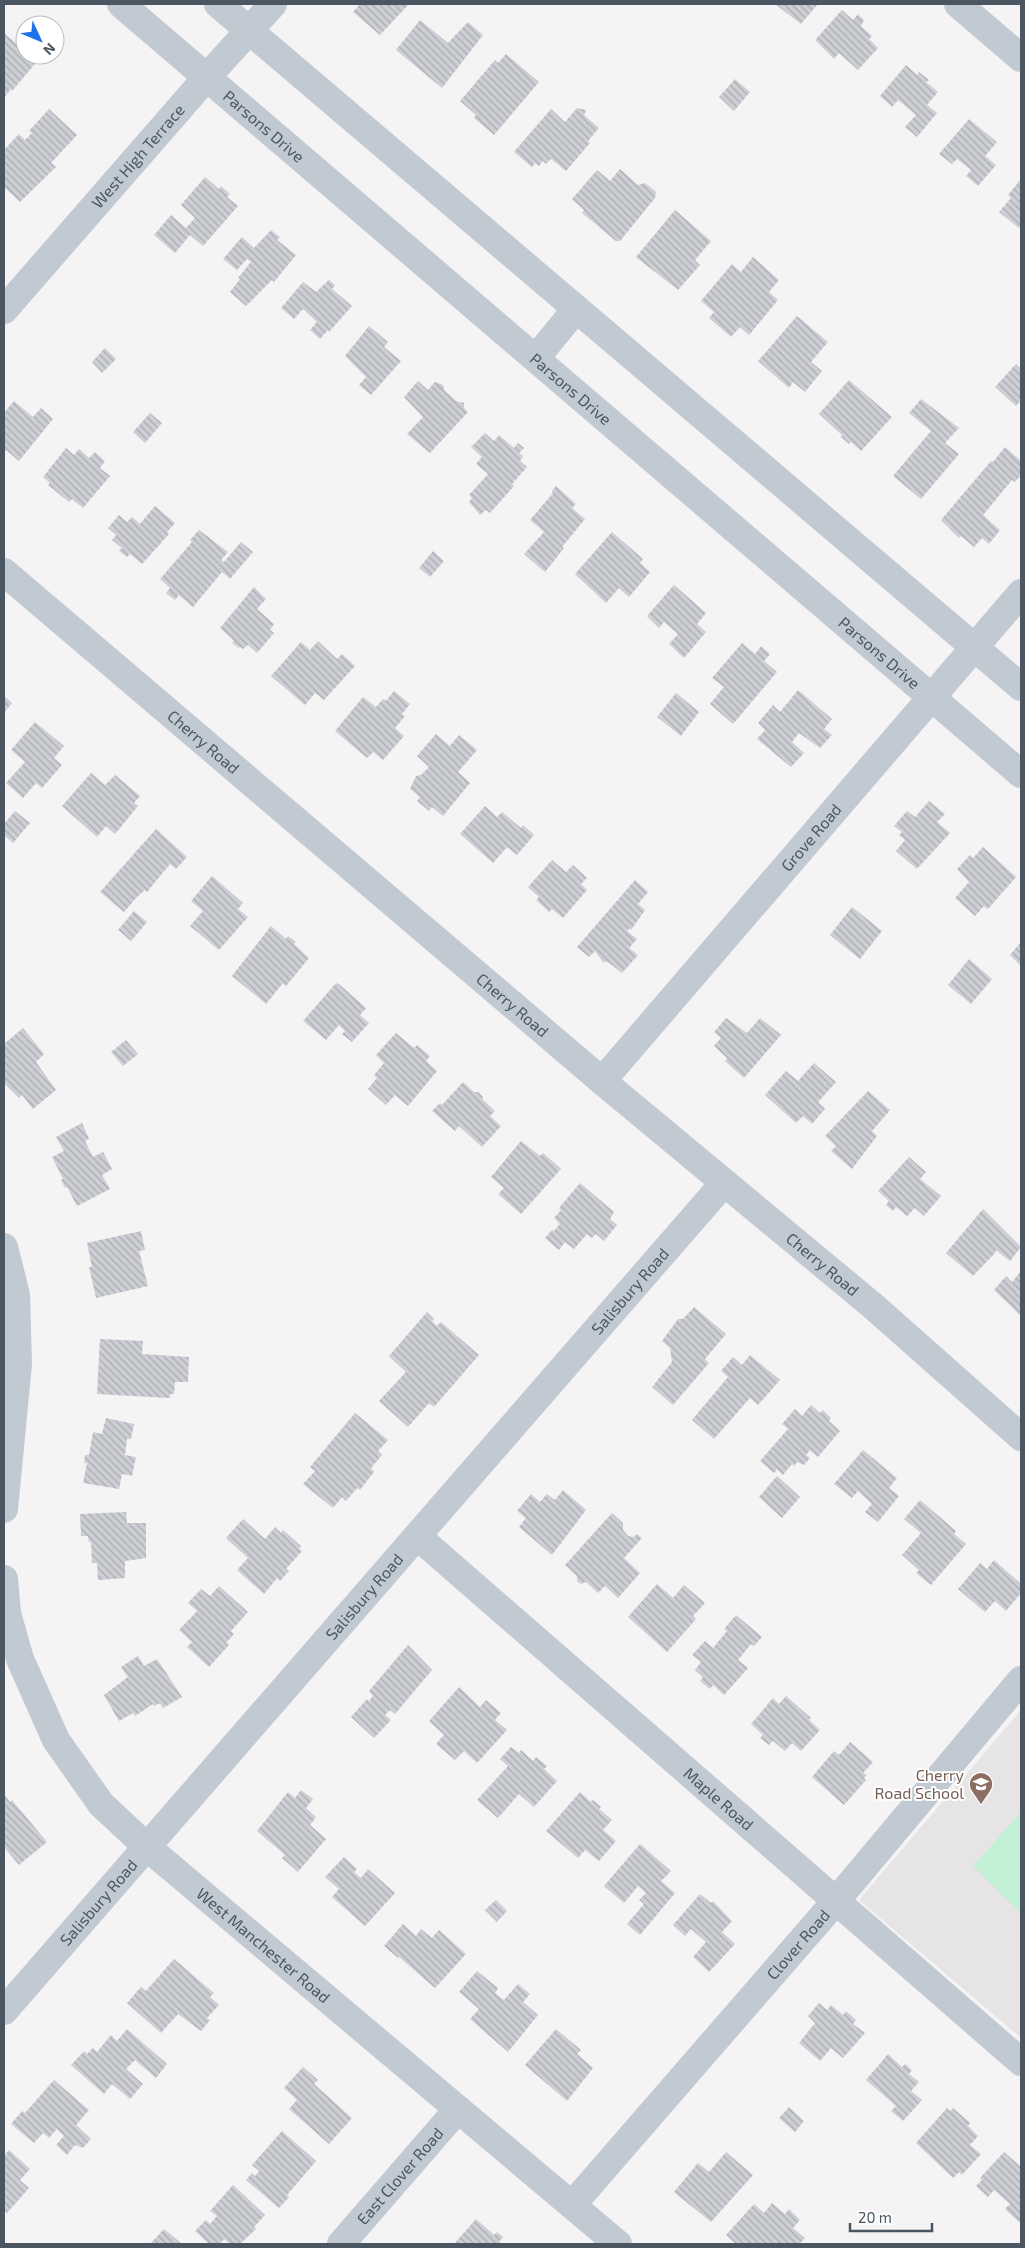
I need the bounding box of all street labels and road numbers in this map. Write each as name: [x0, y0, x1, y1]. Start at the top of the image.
street label: Parsons Drive: [220, 86, 309, 166]
street label: West High Terrace: [87, 100, 188, 212]
street label: Parsons Drive: [527, 348, 616, 428]
street label: Parsons Drive: [835, 612, 924, 692]
street label: Cherry Road: [164, 706, 244, 777]
street label: Grove Road: [777, 800, 845, 875]
street label: Cherry Road: [473, 969, 553, 1040]
street label: Cherry Road: [783, 1228, 863, 1299]
street label: Salisbury Road: [587, 1244, 672, 1338]
street label: Salisbury Road: [321, 1549, 406, 1643]
street label: Maple Road: [680, 1763, 758, 1834]
street label: Salisbury Road: [56, 1855, 141, 1949]
street label: West Manchester Road: [193, 1883, 334, 2006]
street label: Clover Road: [762, 1905, 833, 1983]
street label: East Clover Road: [352, 2123, 447, 2228]

